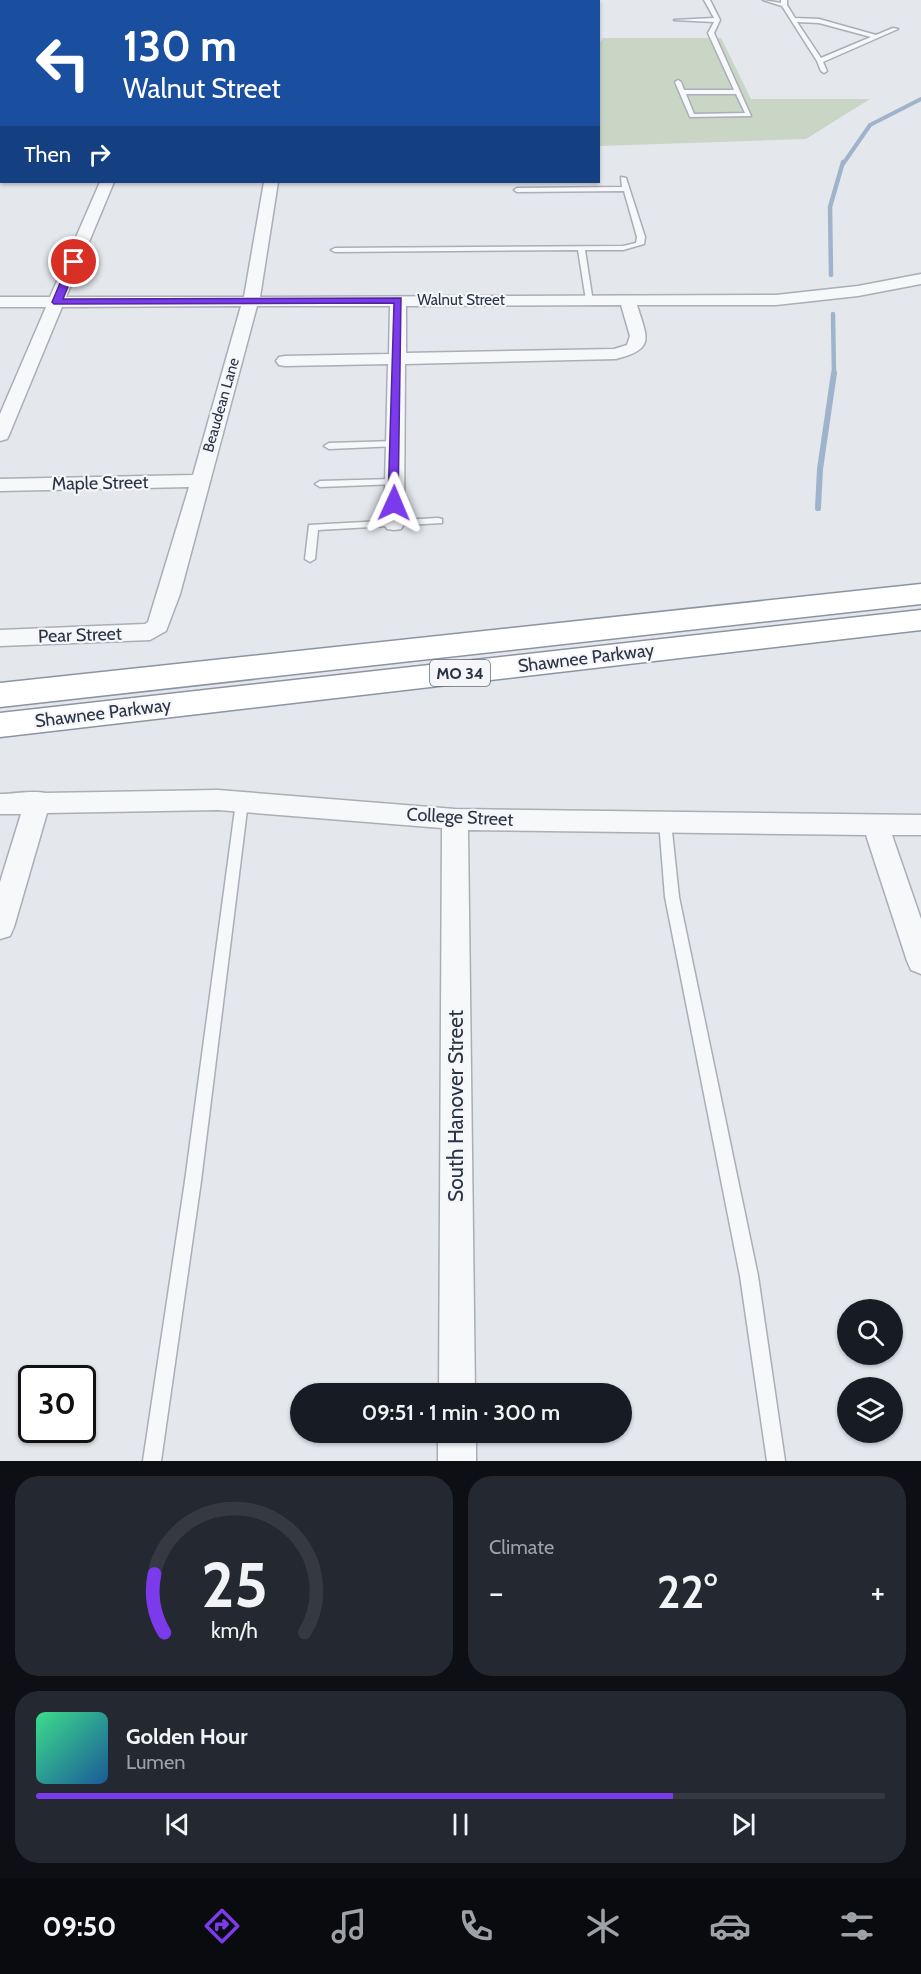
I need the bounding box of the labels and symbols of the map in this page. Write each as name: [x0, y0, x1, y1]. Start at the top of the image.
pin: [48, 236, 99, 287]
street label: Walnut Street: [417, 291, 505, 309]
street label: Beaudean Lane: [199, 355, 243, 454]
street label: Maple Street: [51, 471, 149, 495]
position arrow: [362, 471, 426, 535]
street label: Pear Street: [38, 623, 122, 647]
street label: Shawnee Parkway: [517, 639, 655, 677]
road number: MO 34: [430, 660, 490, 686]
street label: Shawnee Parkway: [34, 694, 172, 732]
street label: College Street: [406, 803, 514, 831]
street label: South Hanover Street: [443, 1010, 468, 1202]
speed limit sign: 30: [18, 1365, 96, 1443]

